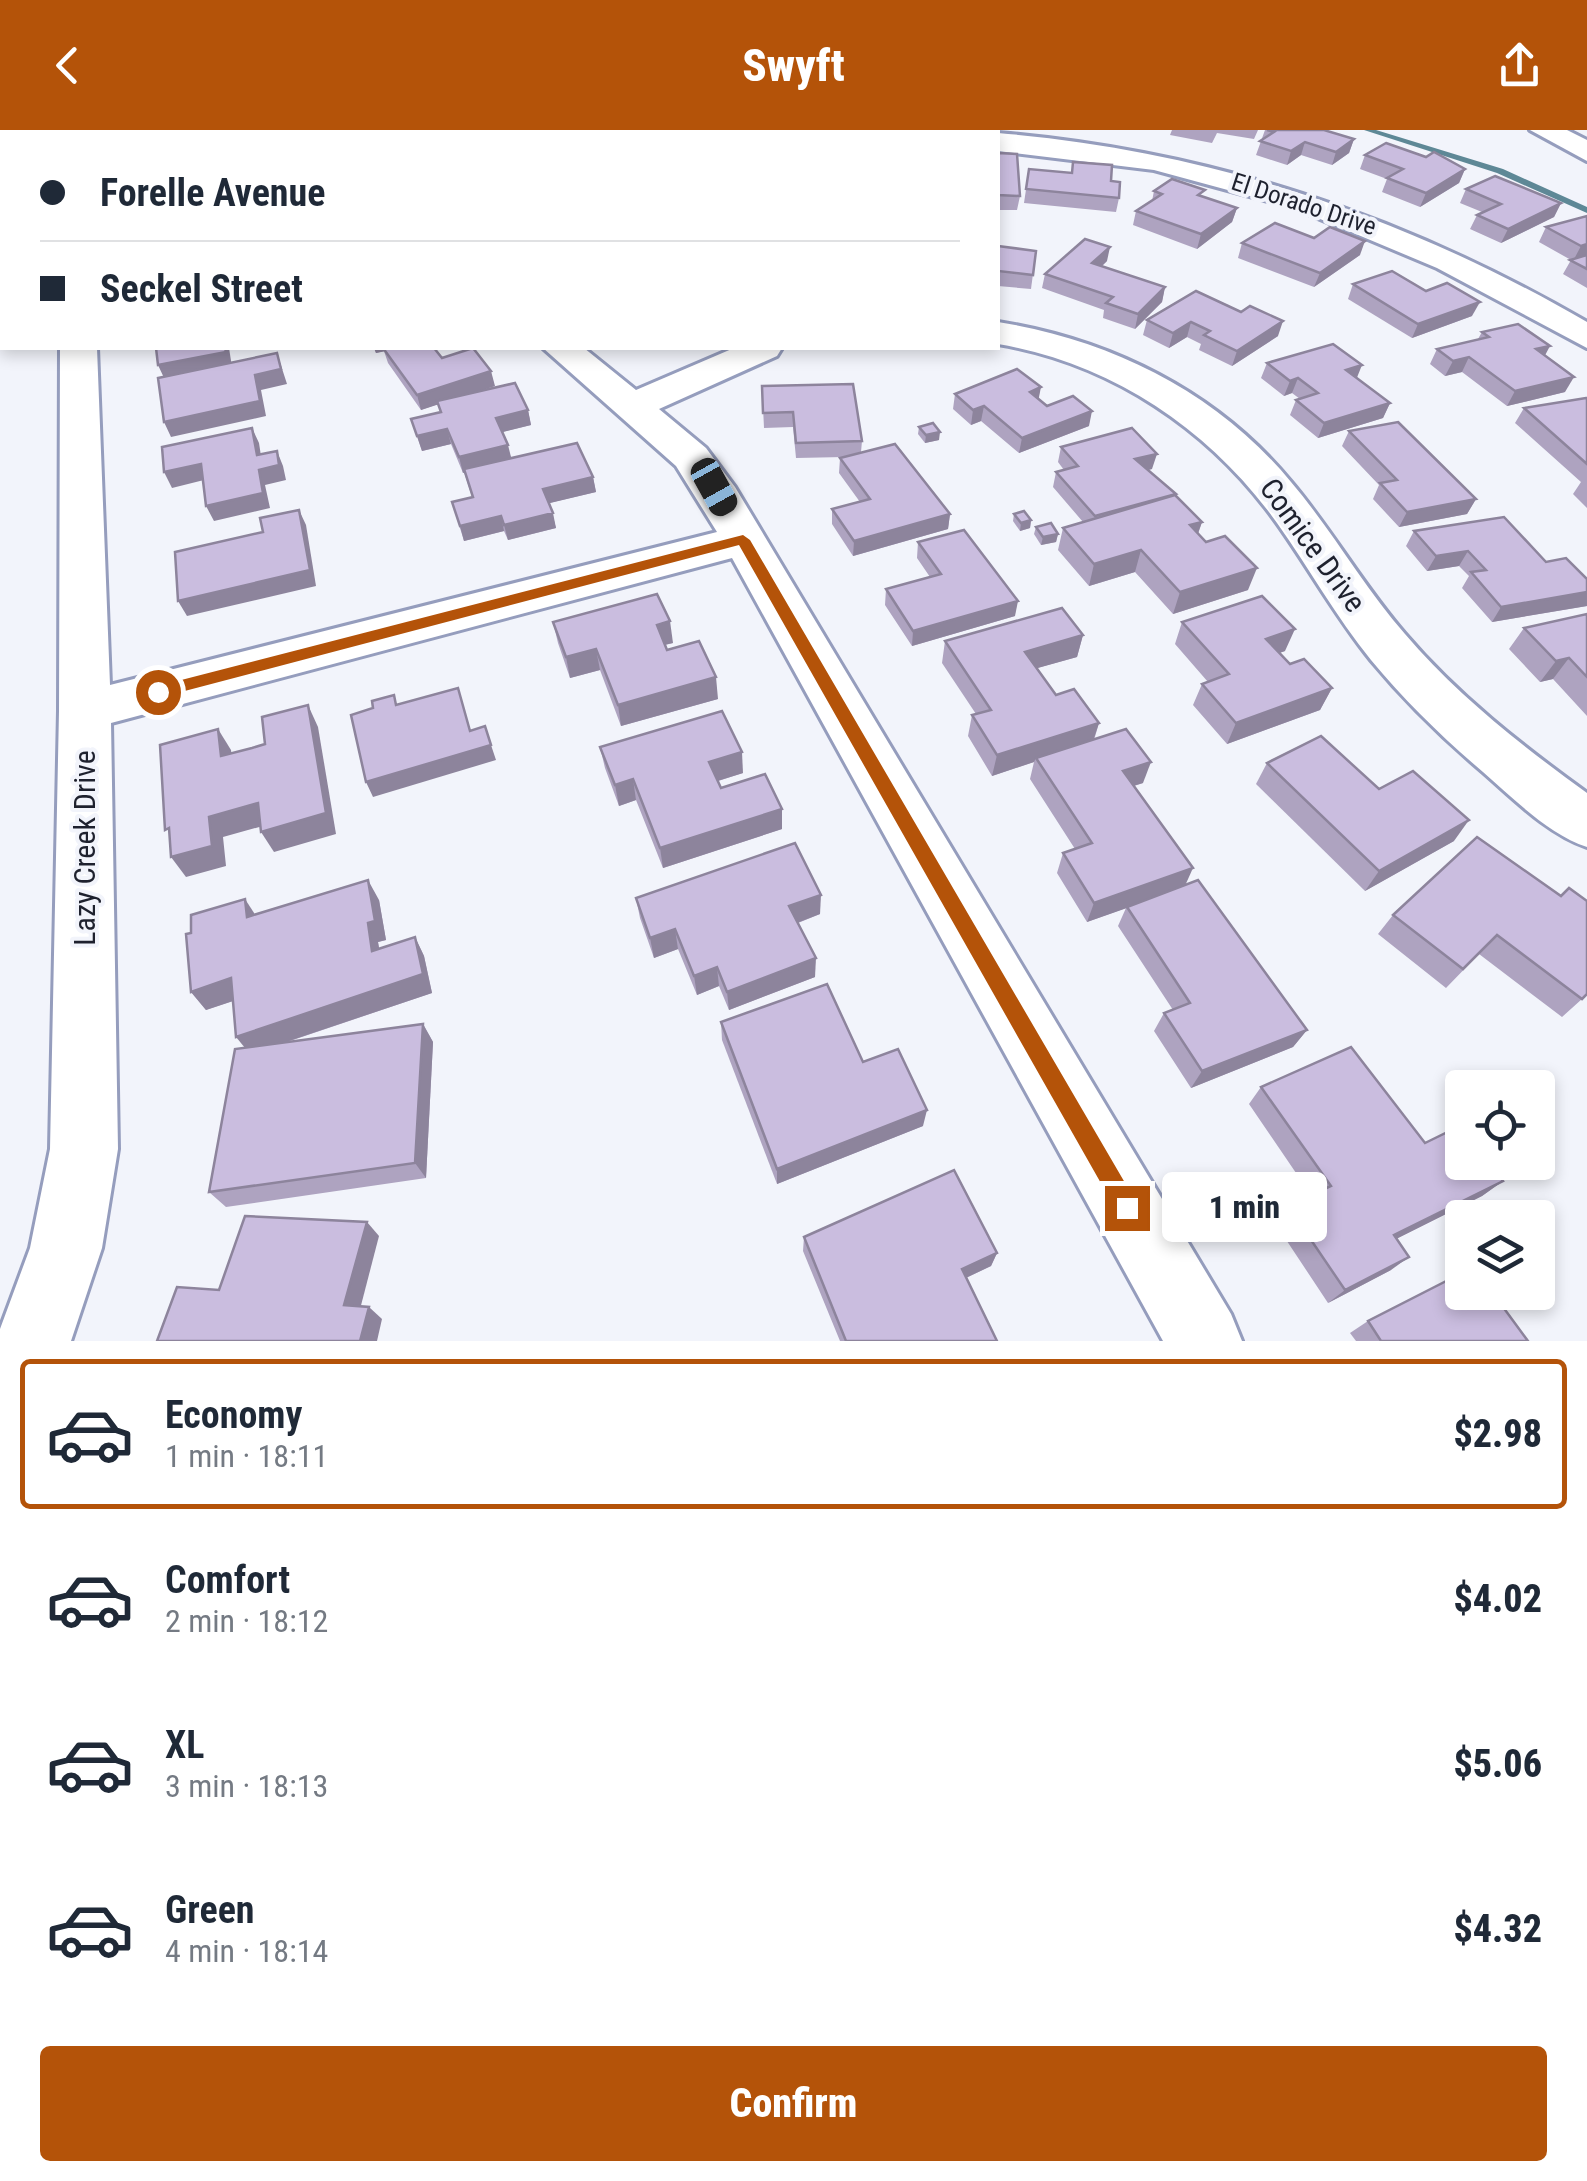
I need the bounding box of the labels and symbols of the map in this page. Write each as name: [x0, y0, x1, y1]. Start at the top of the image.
street label: El Dorado Drive: [1228, 167, 1380, 241]
car: [686, 453, 742, 521]
street label: Comice Drive: [1253, 472, 1373, 618]
route start: [136, 670, 181, 715]
street label: Lazy Creek Drive: [67, 750, 102, 946]
callout: 1 min: [1162, 1173, 1327, 1243]
route end: [1105, 1186, 1150, 1231]

